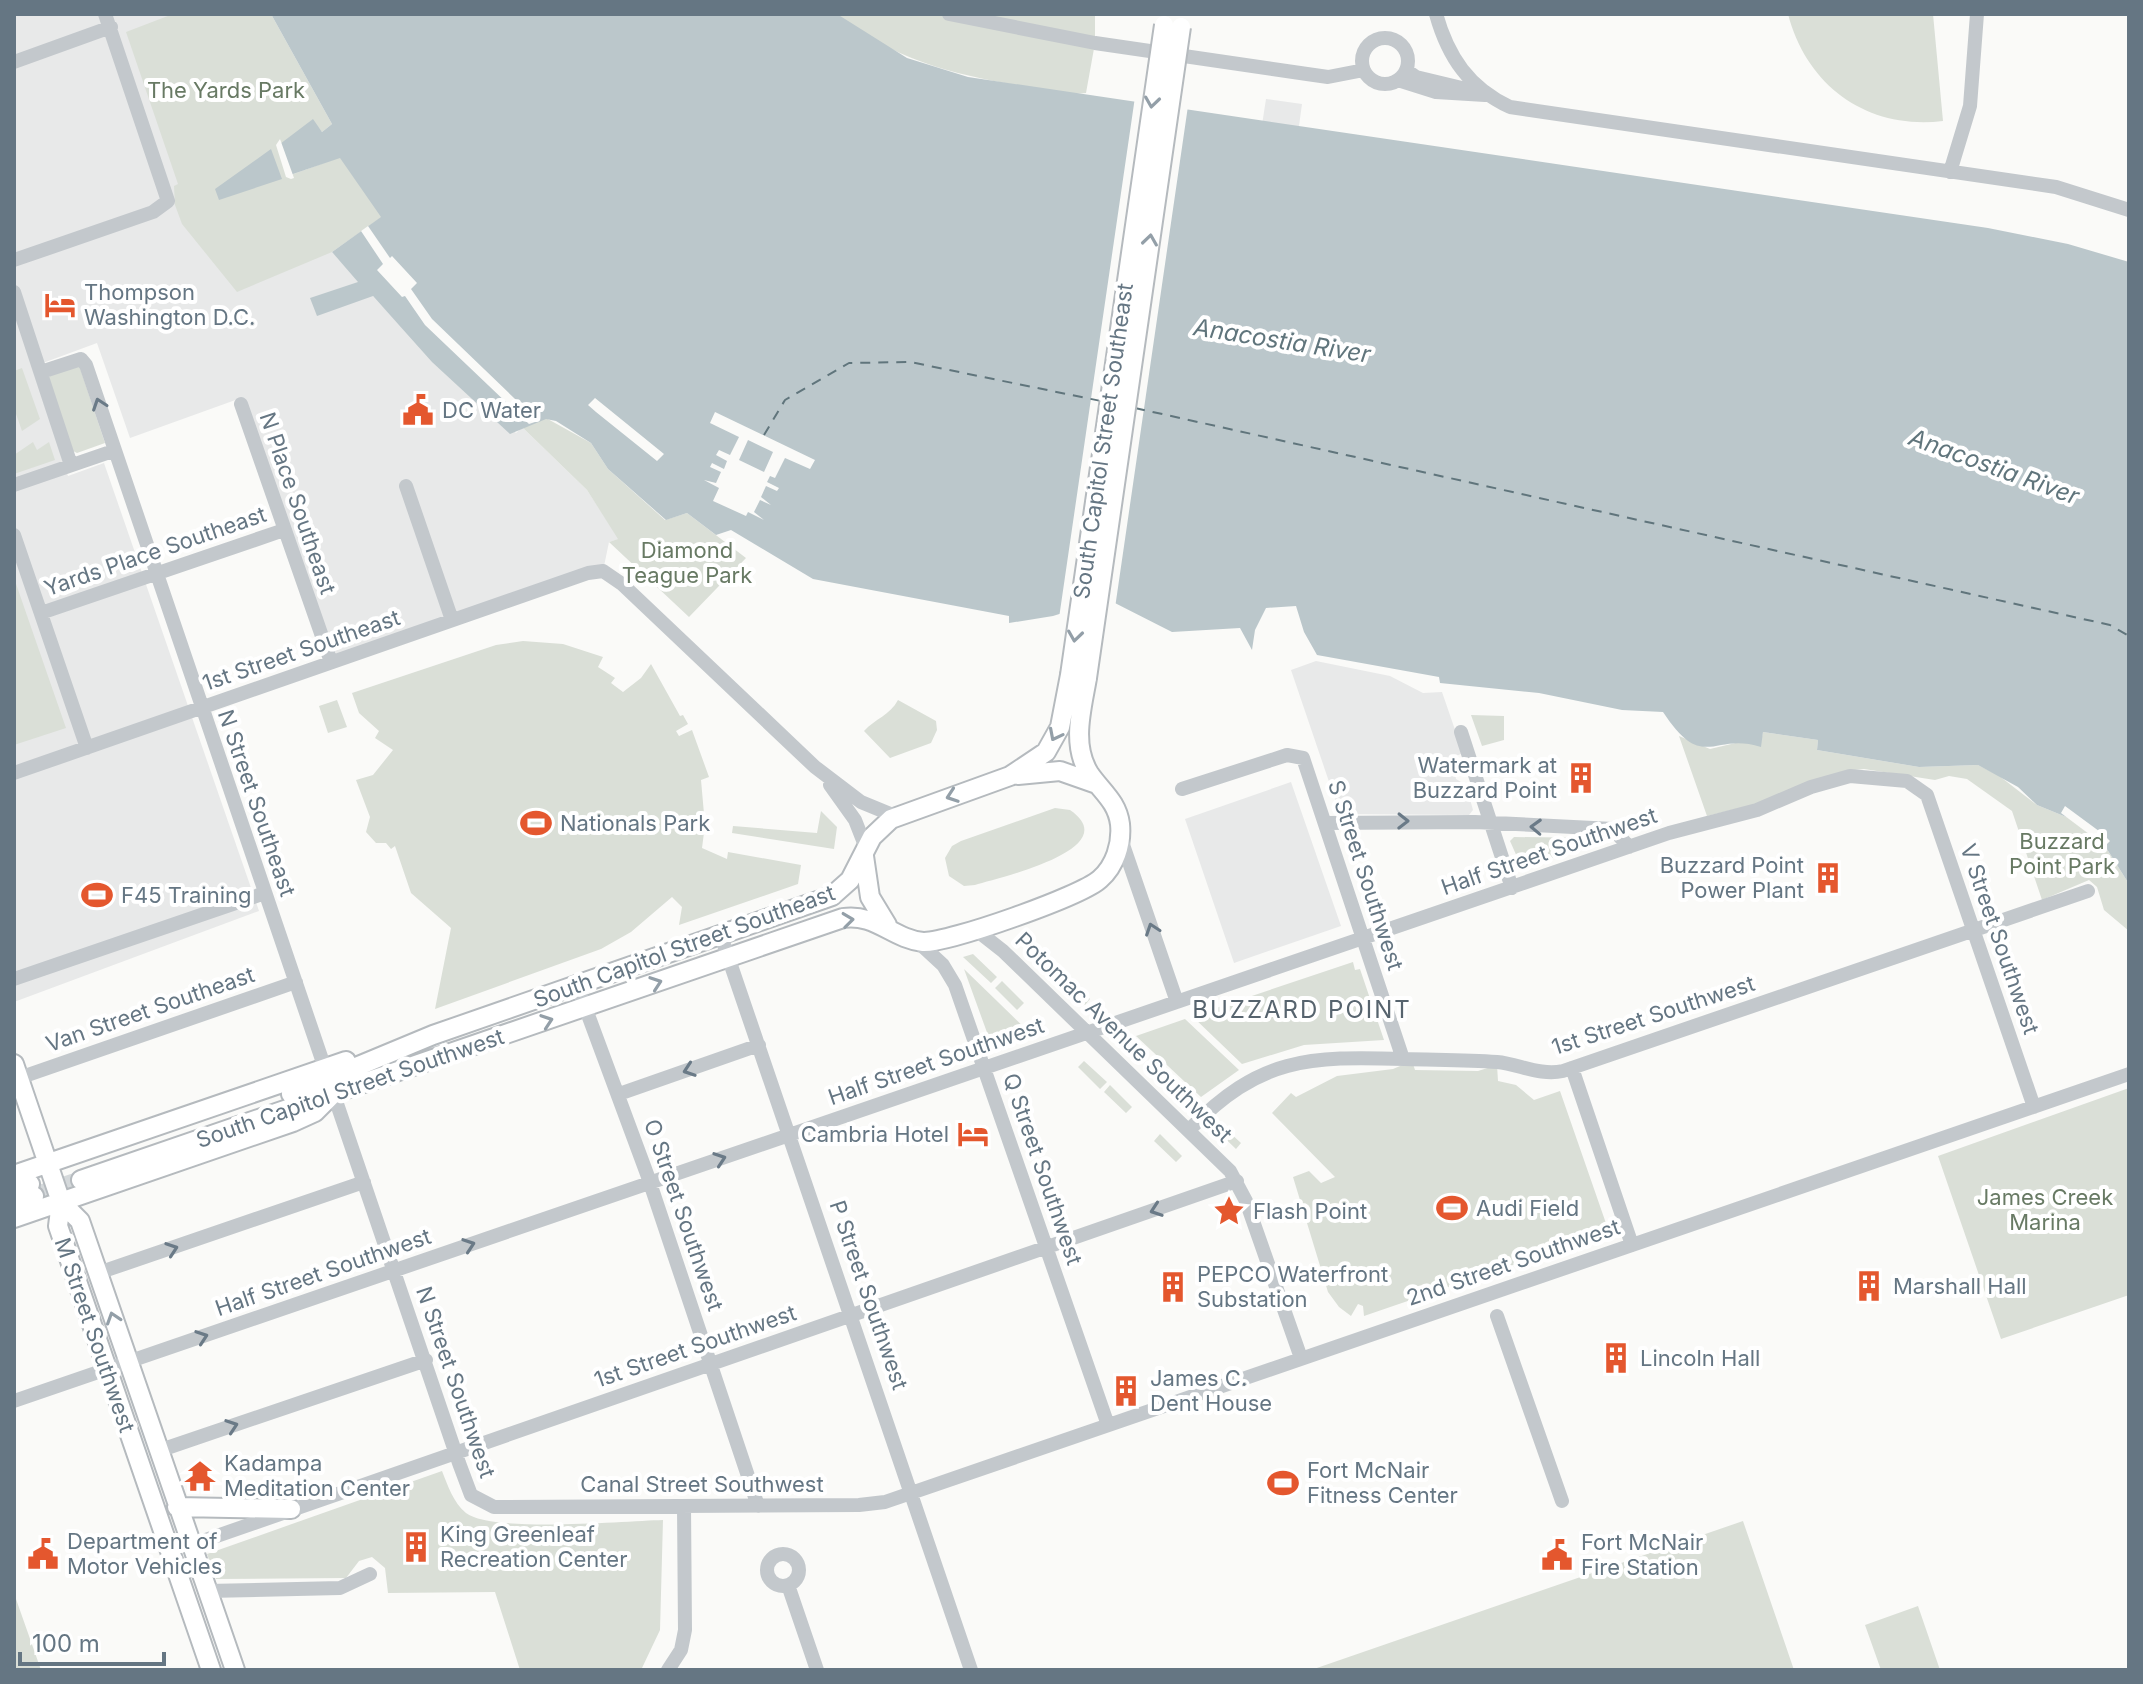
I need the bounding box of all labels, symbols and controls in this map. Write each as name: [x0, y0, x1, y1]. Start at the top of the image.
park label: The Yards Park: [147, 77, 305, 103]
one-way arrow: [1144, 95, 1161, 109]
one-way arrow: [1141, 233, 1158, 247]
place label: Thompson Washington D.C.: [84, 279, 255, 330]
street label: South Capitol Street Southeast: [1068, 281, 1138, 601]
hotel icon: Thompson Washington D.C.: [43, 288, 77, 322]
water label: Anacostia River: [1191, 312, 1373, 369]
public building icon: DC Water: [401, 393, 435, 427]
place label: DC Water: [442, 397, 541, 423]
one-way arrow: [93, 398, 109, 412]
street label: N Place Southeast: [255, 409, 341, 597]
water label: Anacostia River: [1904, 422, 2084, 511]
street label: Yards Place Southeast: [41, 501, 269, 601]
park label: Diamond Teague Park: [622, 537, 752, 588]
street label: 1st Street Southeast: [199, 604, 403, 696]
one-way arrow: [1067, 629, 1084, 643]
street label: N Street Southeast: [213, 706, 301, 900]
one-way arrow: [1050, 727, 1065, 742]
place label: Watermark at Buzzard Point: [1413, 752, 1557, 803]
building icon: Watermark at Buzzard Point: [1564, 761, 1598, 795]
street label: S Street Southwest: [1323, 777, 1409, 973]
one-way arrow: [946, 786, 960, 802]
street label: Half Street Southwest: [1438, 802, 1660, 900]
sports icon: Nationals Park: [519, 806, 553, 840]
place label: Nationals Park: [560, 810, 710, 836]
one-way arrow: [1397, 812, 1410, 830]
one-way arrow: [1529, 818, 1542, 835]
park label: Buzzard Point Park: [2009, 828, 2115, 879]
street label: V Street Southwest: [1955, 840, 2045, 1038]
place label: Buzzard Point Power Plant: [1660, 852, 1804, 903]
building icon: Buzzard Point Power Plant: [1811, 861, 1845, 895]
sports icon: F45 Training: [80, 878, 114, 912]
street label: South Capitol Street Southeast: [530, 879, 838, 1013]
place label: F45 Training: [121, 882, 252, 908]
one-way arrow: [842, 911, 855, 928]
one-way arrow: [1145, 922, 1161, 936]
street label: Potomac Avenue Southwest: [1010, 927, 1238, 1147]
street label: Van Street Southeast: [42, 961, 258, 1057]
street label: 1st Street Southwest: [1548, 970, 1758, 1060]
one-way arrow: [649, 976, 663, 992]
district label: BUZZARD POINT: [1192, 995, 1412, 1024]
street label: Half Street Southwest: [825, 1012, 1047, 1110]
one-way arrow: [539, 1014, 553, 1030]
street label: South Capitol Street Southwest: [193, 1023, 507, 1153]
one-way arrow: [682, 1060, 696, 1076]
street label: Q Street Southwest: [998, 1070, 1088, 1268]
street label: O Street Southwest: [639, 1116, 729, 1314]
hotel icon: Cambria Hotel: [956, 1117, 990, 1151]
place label: Cambria Hotel: [801, 1121, 949, 1147]
one-way arrow: [712, 1152, 726, 1168]
park label: James Creek Marina: [1977, 1184, 2113, 1235]
sports icon: Audi Field: [1435, 1191, 1469, 1225]
place icon: Flash Point: [1212, 1194, 1246, 1228]
place label: Audi Field: [1476, 1195, 1579, 1221]
street label: P Street Southwest: [824, 1197, 914, 1393]
place label: Flash Point: [1253, 1198, 1367, 1224]
one-way arrow: [1150, 1200, 1164, 1217]
street label: 2nd Street Southwest: [1403, 1213, 1623, 1311]
street label: Half Street Southwest: [212, 1223, 434, 1321]
street label: M Street Southwest: [49, 1234, 141, 1436]
one-way arrow: [461, 1239, 475, 1255]
one-way arrow: [164, 1242, 178, 1258]
place label: PEPCO Waterfront Substation: [1197, 1261, 1388, 1312]
building icon: Marshall Hall: [1852, 1269, 1886, 1303]
building icon: PEPCO Waterfront Substation: [1156, 1270, 1190, 1304]
place label: Marshall Hall: [1893, 1273, 2027, 1299]
street label: N Street Southwest: [411, 1283, 501, 1481]
street label: 1st Street Southwest: [591, 1299, 799, 1393]
one-way arrow: [106, 1312, 122, 1326]
one-way arrow: [194, 1331, 208, 1347]
building icon: Lincoln Hall: [1599, 1341, 1633, 1375]
place label: Lincoln Hall: [1640, 1345, 1760, 1371]
place label: James C. Dent House: [1150, 1365, 1272, 1416]
building icon: James C. Dent House: [1109, 1374, 1143, 1408]
one-way arrow: [224, 1419, 238, 1436]
place label: Kadampa Meditation Center: [224, 1450, 410, 1501]
place label: Fort McNair Fitness Center: [1307, 1457, 1458, 1508]
temple icon: Kadampa Meditation Center: [183, 1459, 217, 1493]
sports icon: Fort McNair Fitness Center: [1266, 1466, 1300, 1500]
street label: Canal Street Southwest: [580, 1471, 824, 1497]
place label: King Greenleaf Recreation Center: [440, 1521, 627, 1572]
place label: Department of Motor Vehicles: [67, 1528, 222, 1579]
place label: Fort McNair Fire Station: [1581, 1529, 1703, 1580]
building icon: King Greenleaf Recreation Center: [399, 1530, 433, 1564]
public building icon: Department of Motor Vehicles: [26, 1537, 60, 1571]
public building icon: Fort McNair Fire Station: [1540, 1538, 1574, 1572]
scale bar: [20, 1616, 164, 1666]
text: 100 m: [32, 1629, 100, 1658]

